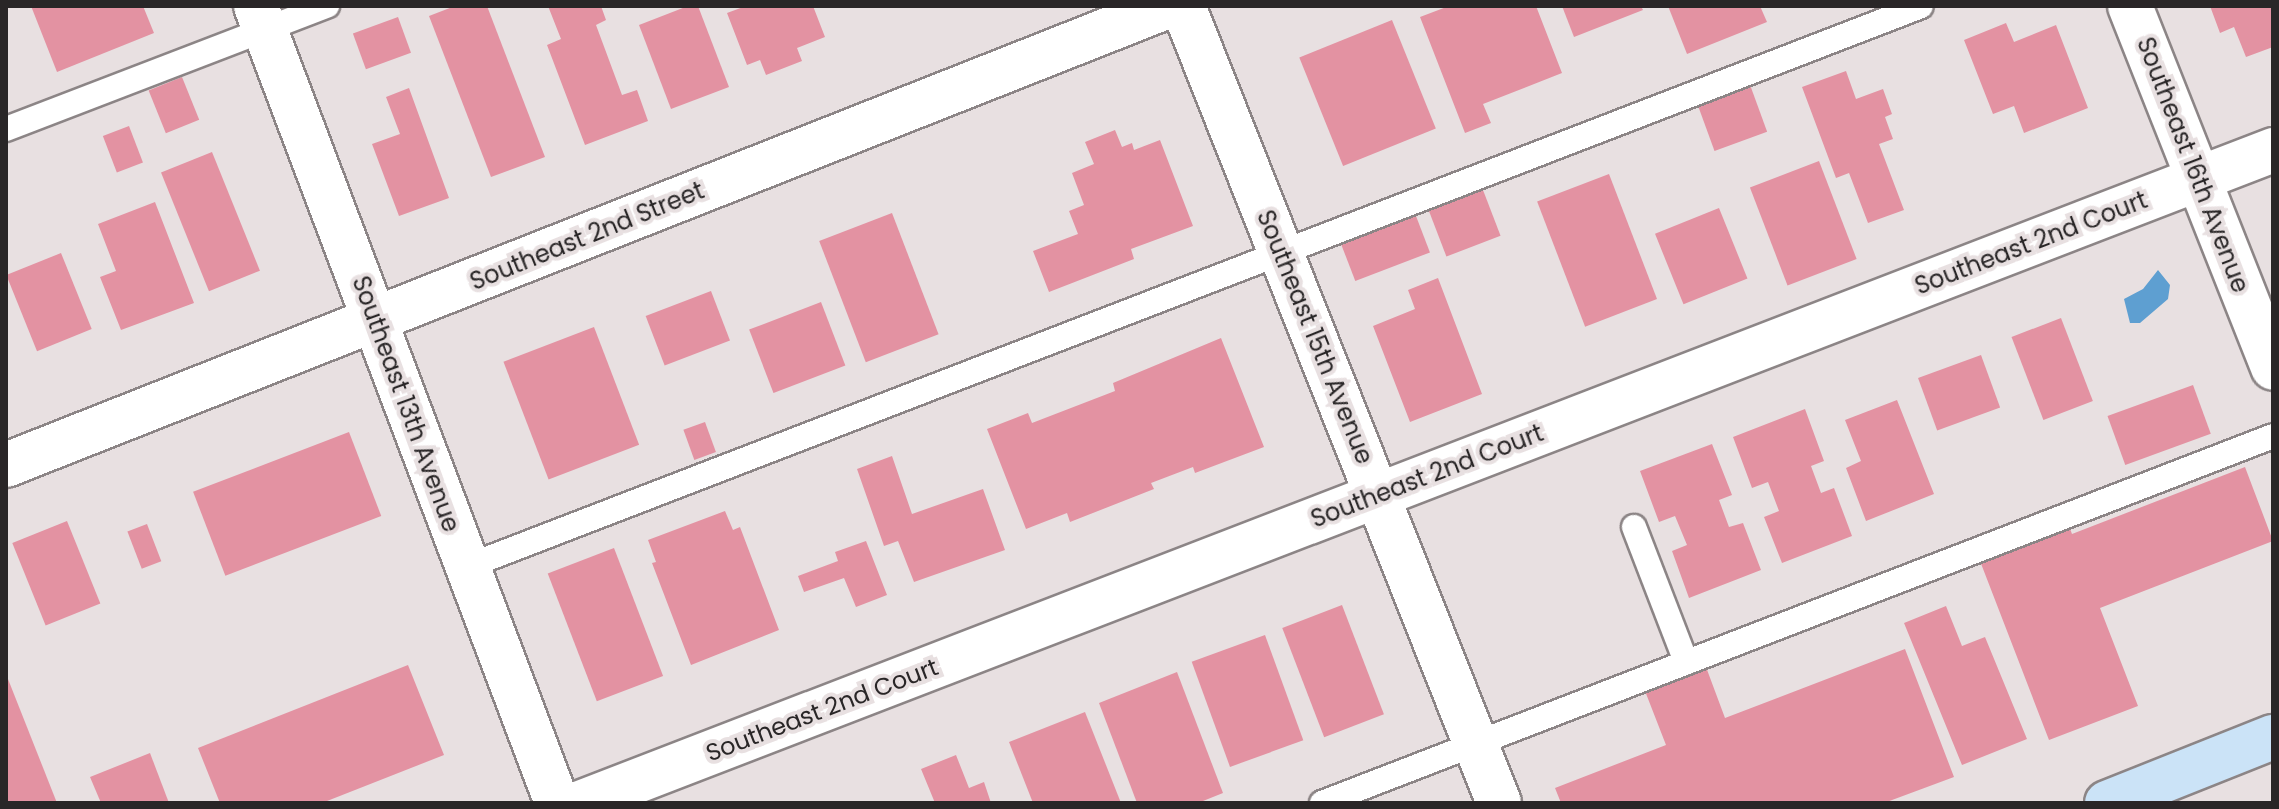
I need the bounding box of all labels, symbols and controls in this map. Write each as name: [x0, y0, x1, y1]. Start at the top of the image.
street label: Southeast 16th Avenue: [2131, 33, 2255, 297]
street label: Southeast 2nd Street: [466, 176, 708, 296]
street label: Southeast 2nd Court: [1911, 185, 2151, 301]
street label: Southeast 15th Avenue: [1251, 206, 1379, 468]
street label: Southeast 13th Avenue: [346, 272, 466, 536]
street label: Southeast 2nd Court: [1307, 418, 1547, 534]
street label: Southeast 2nd Court: [702, 652, 942, 768]

